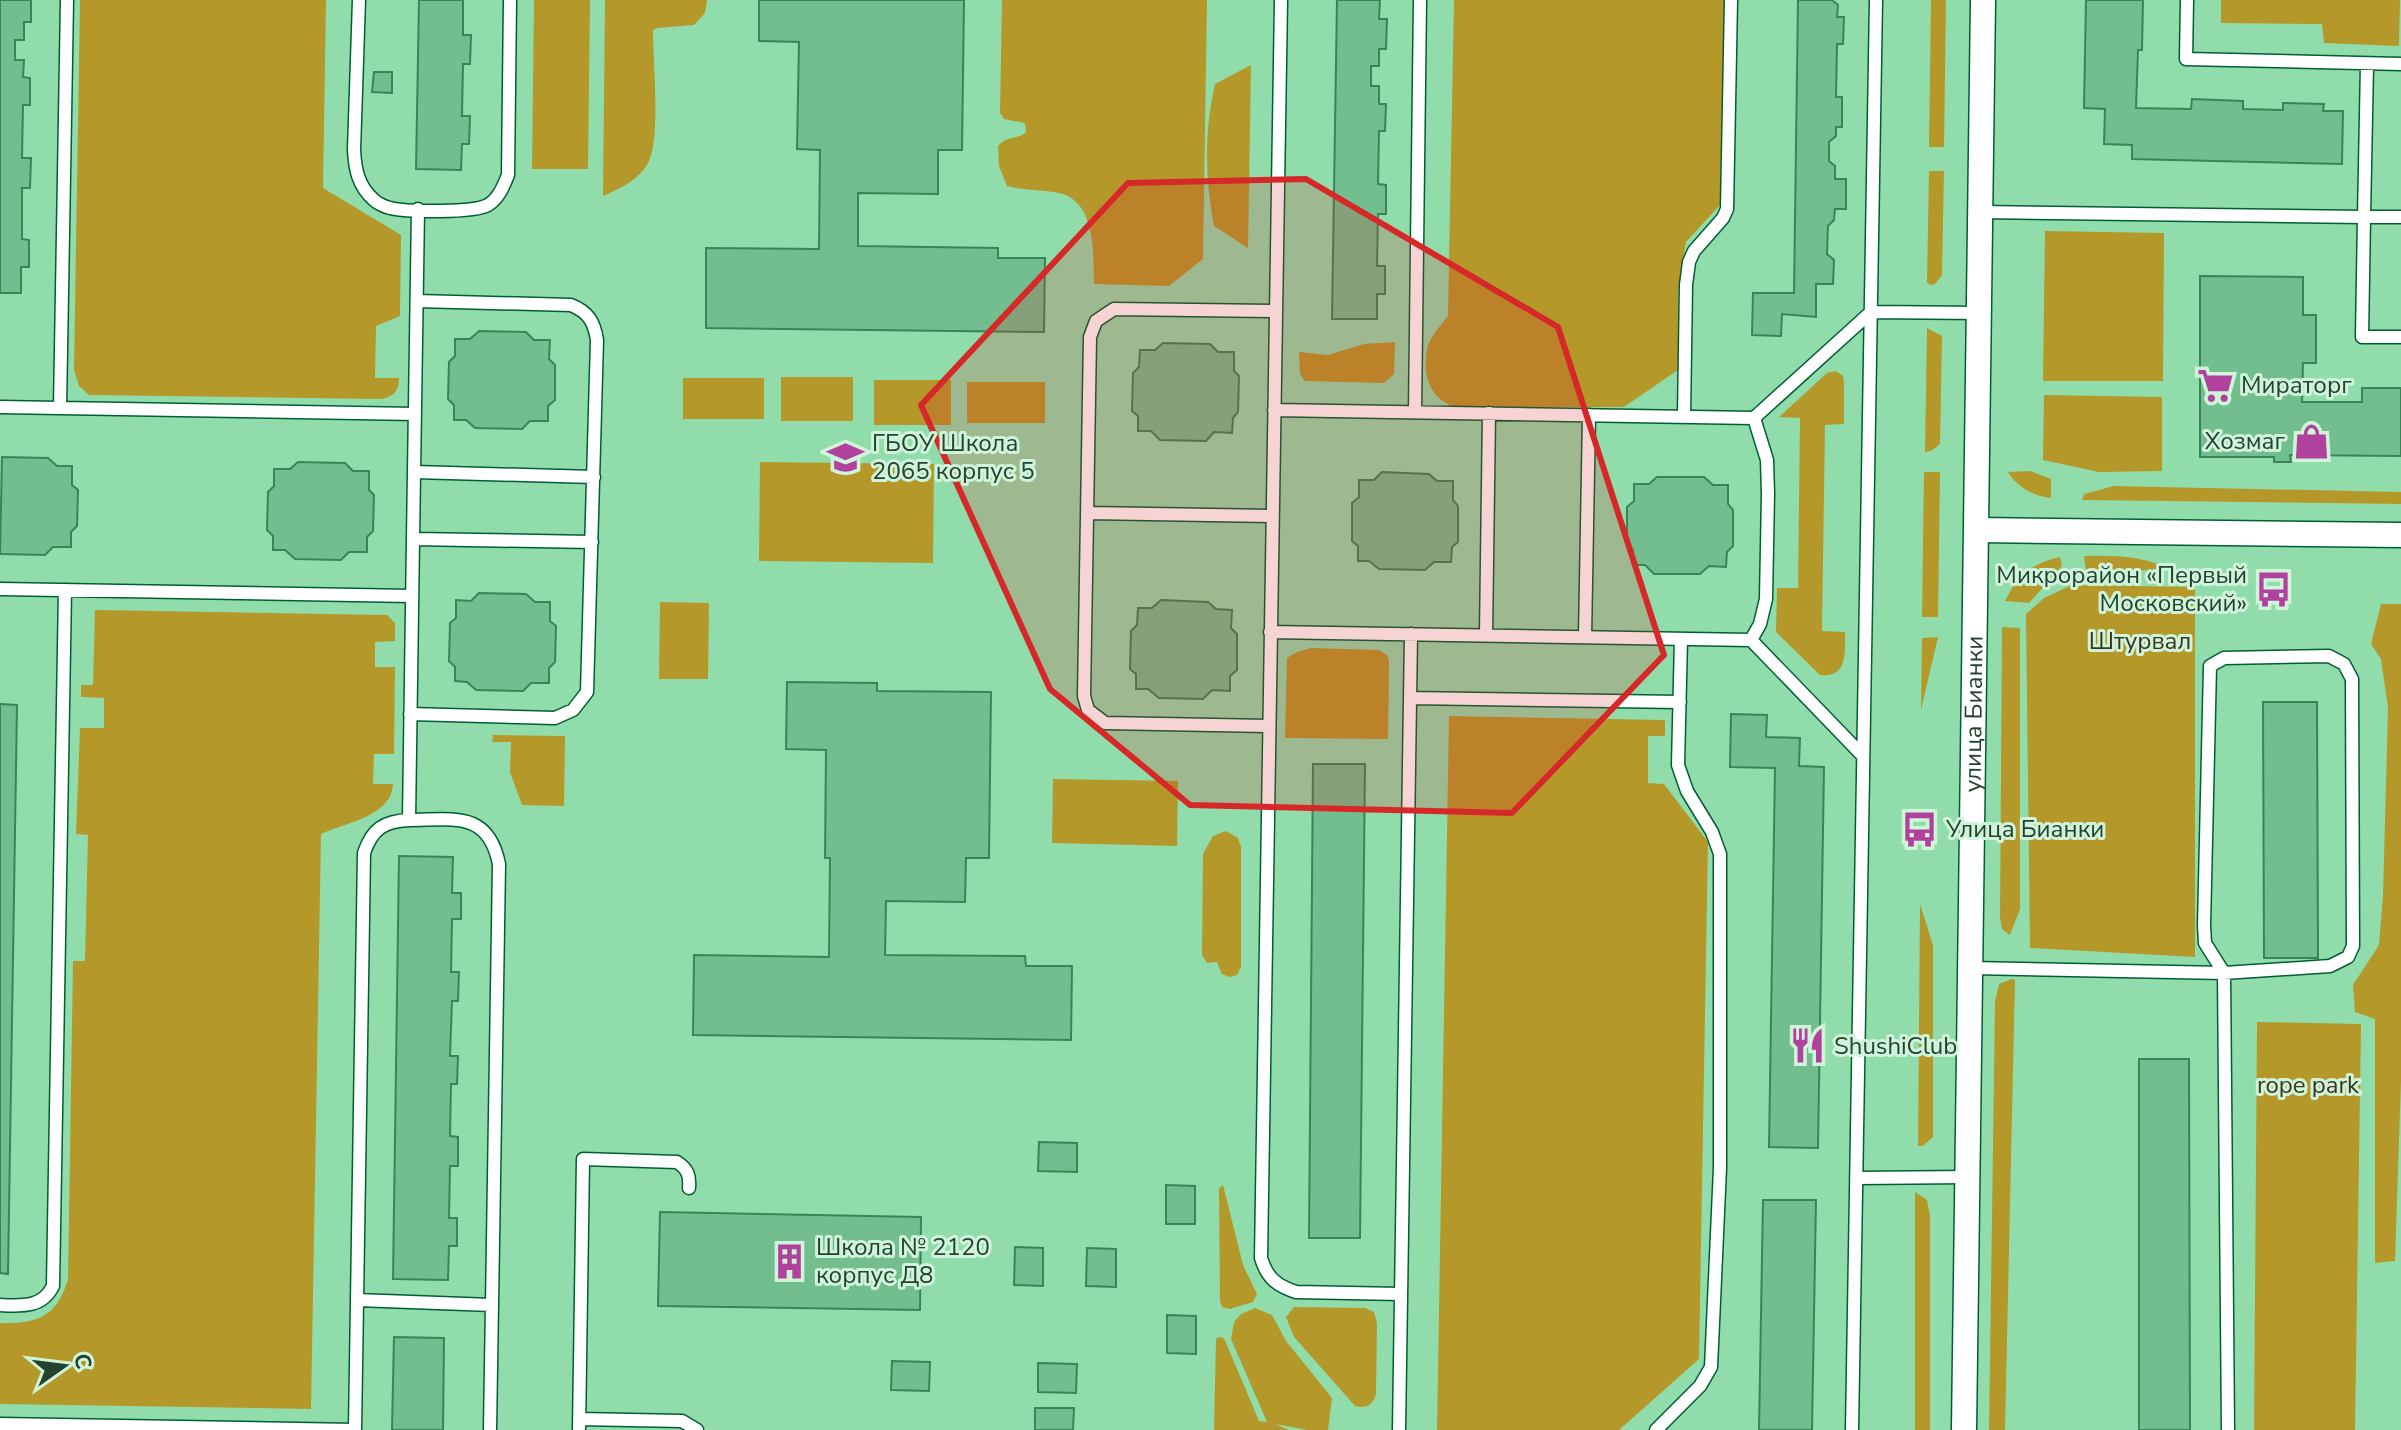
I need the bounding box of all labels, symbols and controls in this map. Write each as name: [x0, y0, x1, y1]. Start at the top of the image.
supermarket icon: Мираторг: [2196, 366, 2234, 404]
place label: Мираторг: [2241, 369, 2352, 401]
shop icon: Хозмаг: [2292, 422, 2330, 460]
place label: Хозмаг: [2205, 425, 2286, 457]
place label: ГБОУ Школа 2065 корпус 5: [872, 427, 1035, 487]
school or university icon: ГБОУ Школа 2065 корпус 5: [827, 438, 865, 476]
place label: Микрорайон «Первый Московский»: [1996, 559, 2247, 619]
bus stop icon: Микрорайон «Первый Московский»: [2254, 570, 2292, 608]
park label: Штурвал: [2089, 625, 2191, 657]
street label: улица Бианки: [1956, 636, 1991, 793]
bus stop icon: Улица Бианки: [1901, 810, 1939, 848]
place label: Улица Бианки: [1945, 813, 2104, 845]
restaurant icon: ShushiClub: [1789, 1027, 1827, 1065]
place label: ShushiClub: [1834, 1030, 1957, 1062]
park label: rope park: [2257, 1069, 2360, 1101]
place label: Школа № 2120 корпус Д8: [816, 1231, 990, 1291]
building icon: Школа № 2120 корпус Д8: [771, 1242, 809, 1280]
north arrow: [24, 1326, 104, 1406]
text: С: [66, 1351, 99, 1372]

